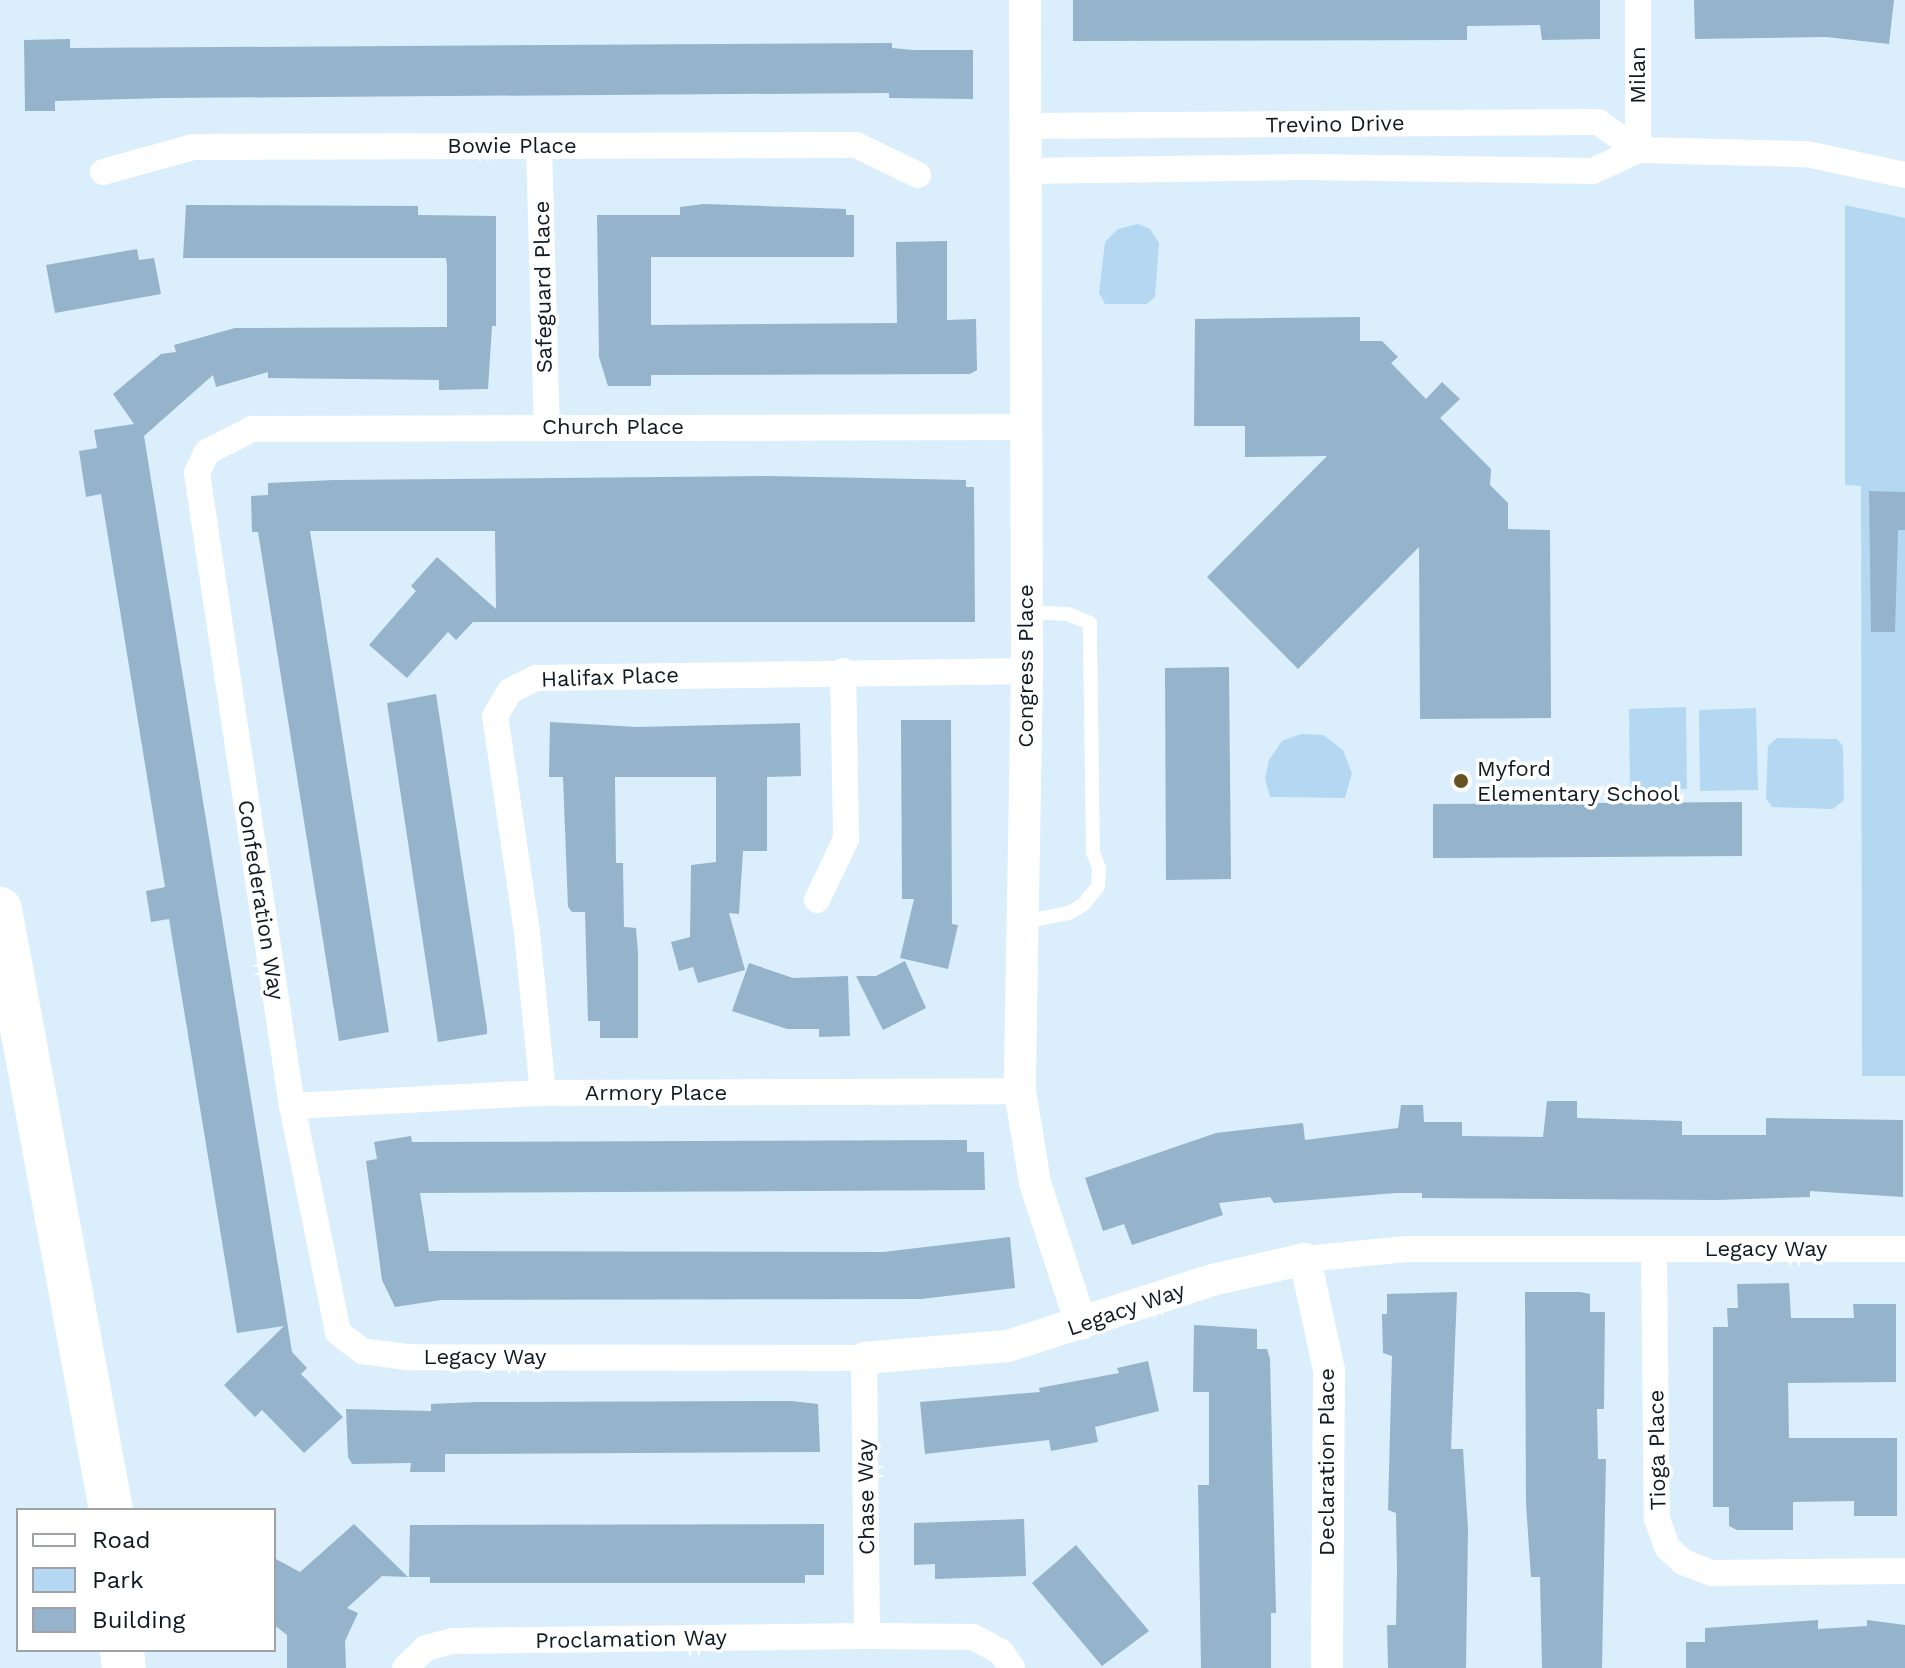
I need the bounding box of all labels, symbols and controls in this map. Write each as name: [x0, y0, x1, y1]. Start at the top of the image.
street label: Milan: [1625, 46, 1651, 104]
street label: Trevino Drive: [1265, 110, 1405, 138]
street label: Bowie Place: [447, 133, 577, 159]
street label: Safeguard Place: [528, 201, 558, 373]
street label: Church Place: [542, 414, 684, 440]
street label: Congress Place: [1013, 584, 1039, 748]
street label: Halifax Place: [540, 661, 680, 693]
place label: Myford Elementary School: [1477, 755, 1680, 806]
marker: Myford Elementary School: [1452, 772, 1470, 790]
street label: Confederation Way: [232, 798, 290, 1002]
street label: Armory Place: [584, 1080, 728, 1106]
street label: Legacy Way: [1704, 1236, 1828, 1262]
street label: Legacy Way: [1063, 1276, 1189, 1342]
street label: Legacy Way: [423, 1344, 547, 1370]
street label: Declaration Place: [1314, 1368, 1340, 1556]
street label: Tioga Place: [1643, 1389, 1671, 1511]
street label: Chase Way: [852, 1439, 880, 1555]
legend: [16, 1508, 276, 1652]
text: Road: [92, 1526, 151, 1554]
text: Park: [92, 1566, 144, 1594]
text: Building: [92, 1606, 185, 1634]
street label: Proclamation Way: [535, 1624, 727, 1654]

